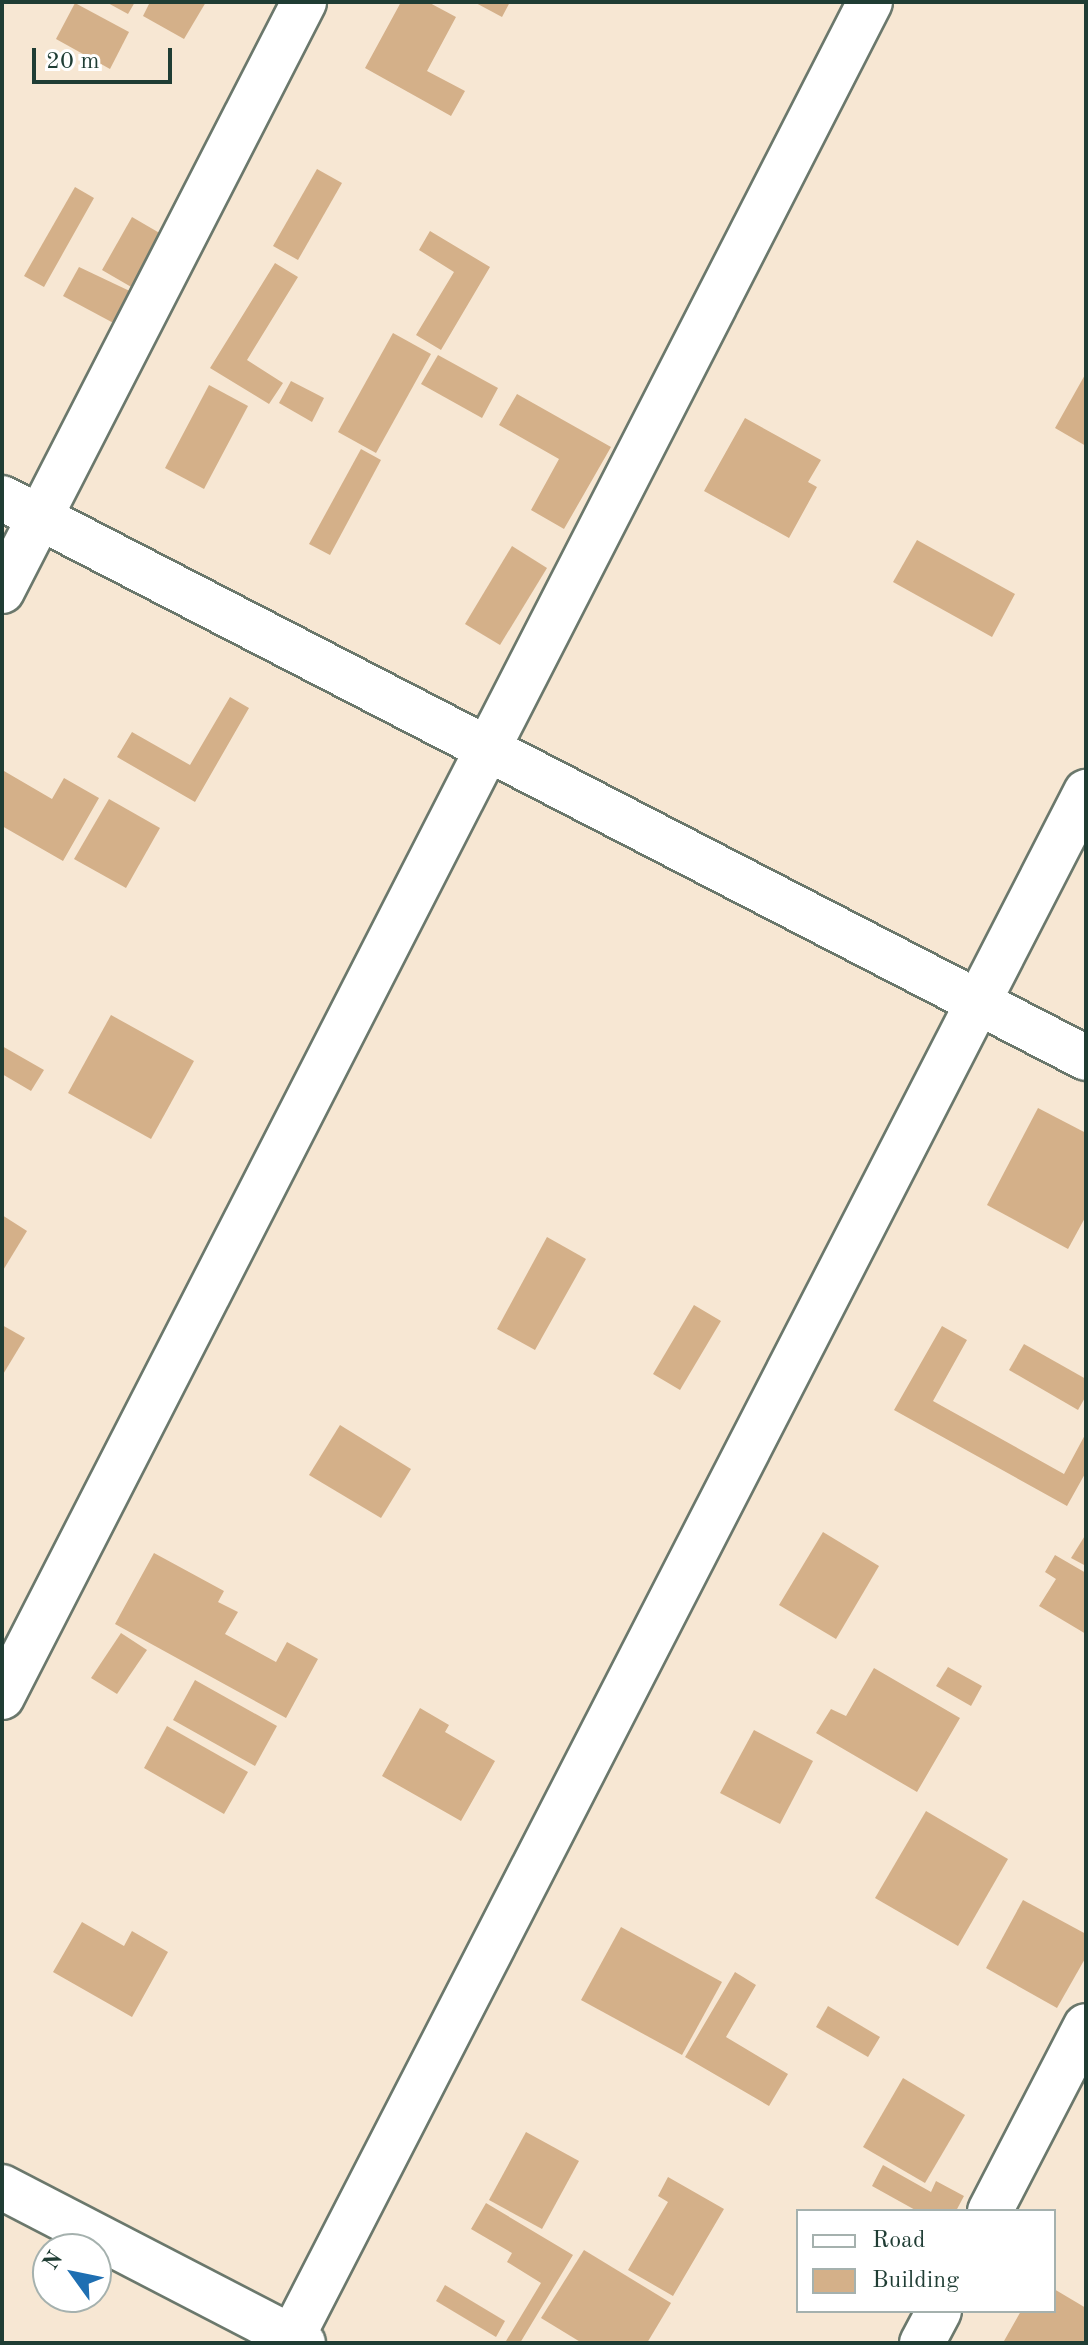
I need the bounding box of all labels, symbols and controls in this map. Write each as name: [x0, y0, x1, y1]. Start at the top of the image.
scale bar: [36, 32, 176, 82]
text: 20 m: [46, 50, 100, 74]
legend: [796, 2209, 1056, 2313]
text: Road: [872, 2229, 925, 2253]
north arrow: [32, 2233, 112, 2313]
text: N: [40, 2248, 67, 2274]
text: Building: [872, 2269, 959, 2293]

